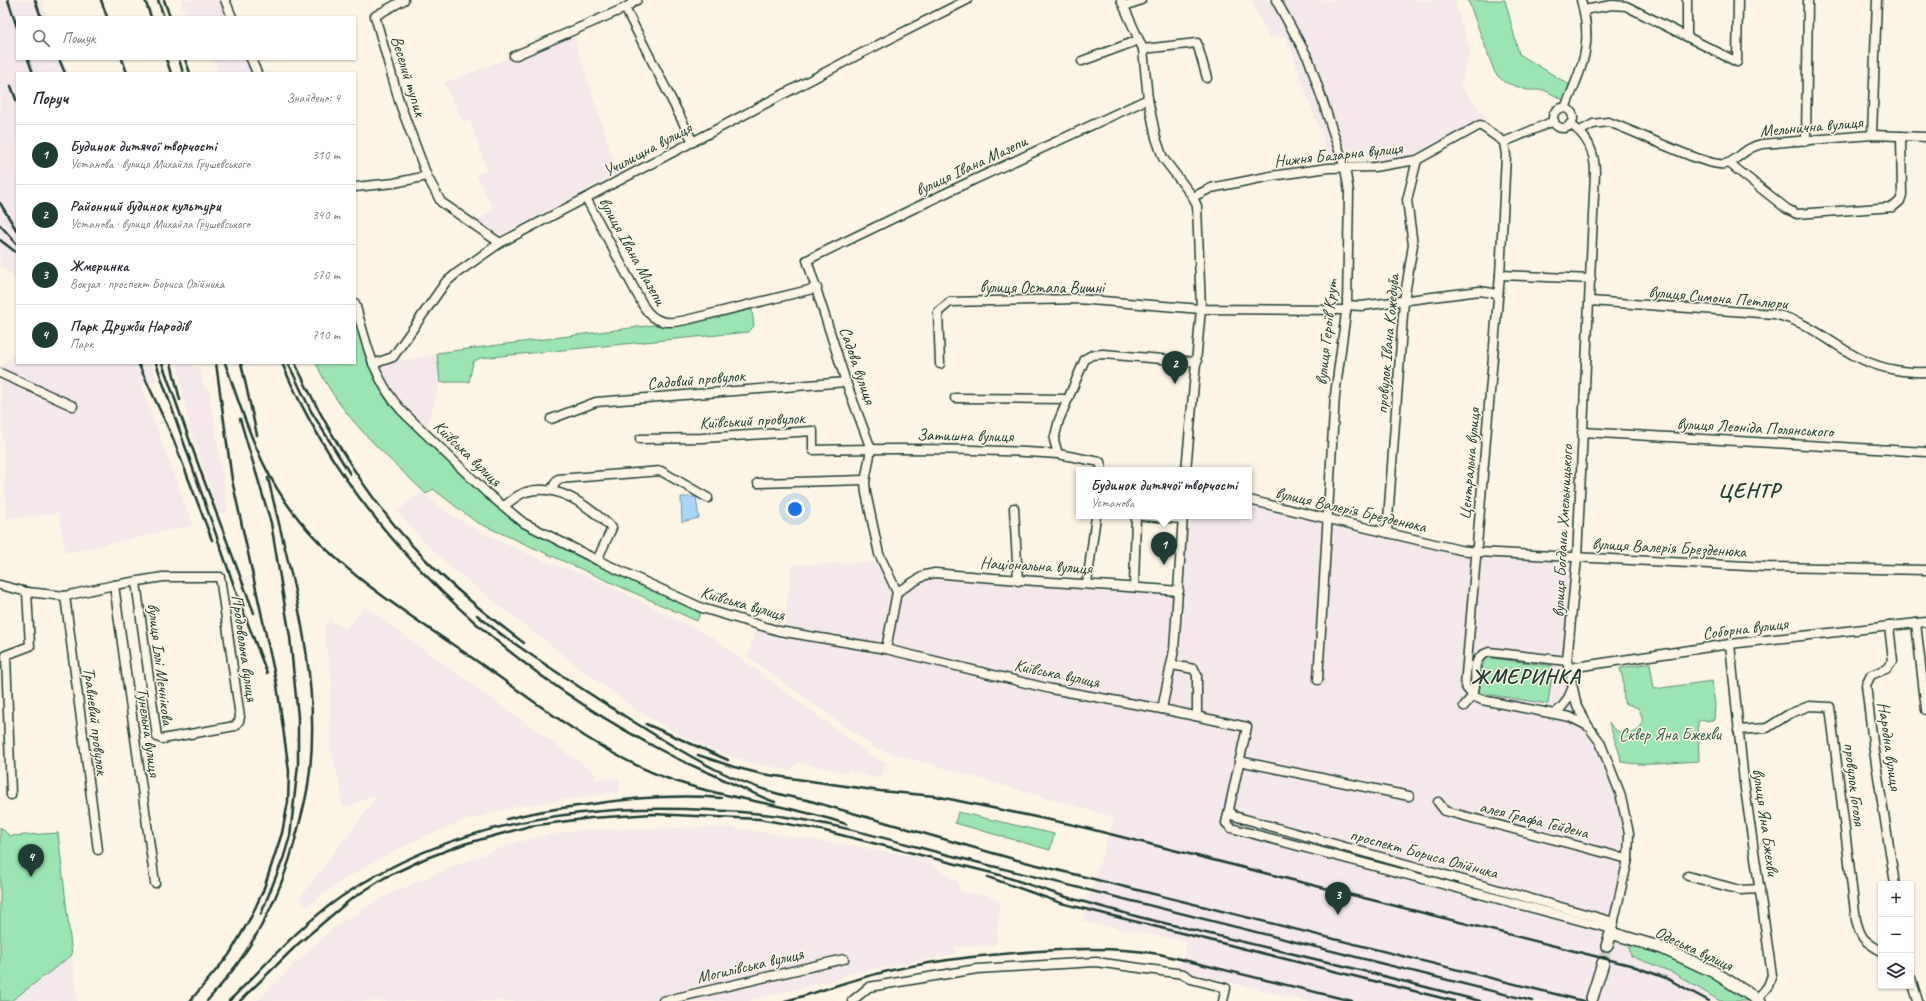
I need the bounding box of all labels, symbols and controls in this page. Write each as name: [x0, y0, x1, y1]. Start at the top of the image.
search box: [16, 16, 356, 60]
icon: search: [30, 27, 52, 49]
text: Пошук: [62, 29, 95, 48]
street label: Веселий тупик: [386, 33, 431, 121]
text: Поруч: [32, 88, 68, 109]
text: Знайдено: 4: [286, 90, 340, 106]
street label: Мельнична вулиця: [1759, 111, 1864, 141]
street label: Училищна вулиця: [599, 117, 696, 181]
street label: вулиця Івана Мазепи: [912, 130, 1032, 200]
text: Будинок дитячої творчості: [70, 137, 216, 156]
street label: Нижня Базарна вулиця: [1273, 137, 1405, 172]
text: 1: [42, 147, 48, 163]
text: 310 m: [312, 147, 340, 163]
text: Установа · вулиця Михайла Грушевського: [70, 156, 250, 172]
street label: вулиця Івана Мазепи: [594, 193, 672, 310]
text: Районний будинок культури: [70, 197, 221, 216]
text: 2: [42, 207, 48, 223]
text: 340 m: [312, 207, 340, 223]
text: Установа · вулиця Михайла Грушевського: [70, 216, 250, 232]
text: Жмеринка: [70, 257, 128, 276]
text: 3: [42, 267, 48, 283]
text: 570 m: [312, 267, 340, 283]
street label: провулок Івана Кожедуба: [1371, 271, 1404, 415]
text: Вокзал · проспект Бориса Олійника: [70, 276, 224, 292]
street label: вулиця Остапа Вишні: [980, 277, 1106, 298]
street label: вулиця Героїв Крут: [1311, 278, 1343, 386]
street label: вулиця Симона Петлюри: [1648, 281, 1790, 314]
text: Парк Дружби Народів: [70, 317, 189, 336]
street label: Садова вулиця: [835, 324, 881, 408]
text: 4: [42, 327, 48, 343]
text: 710 m: [312, 327, 340, 343]
text: Парк: [70, 336, 93, 352]
pin: 2: [1162, 351, 1188, 384]
street label: Садовий провулок: [646, 365, 747, 394]
street label: Центральна вулиця: [1454, 406, 1485, 521]
street label: Київський провулок: [699, 407, 807, 434]
street label: вулиця Леоніда Полянського: [1676, 413, 1836, 442]
street label: Київська вулиця: [429, 416, 507, 492]
street label: Затишна вулиця: [917, 424, 1014, 447]
street label: вулиця Богдана Хмельницького: [1547, 443, 1578, 618]
popup: [1076, 467, 1252, 519]
text: Будинок дитячої творчості: [1091, 476, 1237, 495]
district label: ЦЕНТР: [1718, 477, 1782, 503]
street label: вулиця Валерія Брезденюка: [1273, 482, 1429, 538]
text: Установа: [1091, 495, 1134, 511]
your location: [785, 499, 805, 519]
pin: 1: [1151, 532, 1177, 565]
street label: вулиця Валерія Брезденюка: [1591, 533, 1748, 563]
street label: Національна вулиця: [980, 552, 1094, 579]
street label: Київська вулиця: [698, 581, 788, 626]
street label: Продовольча вулиця: [227, 593, 263, 704]
street label: вулиця Іллі Мечнікова: [143, 602, 179, 727]
street label: Соборна вулиця: [1701, 613, 1790, 644]
street label: Київська вулиця: [1012, 654, 1102, 693]
district label: ЖМЕРИНКА: [1471, 663, 1581, 689]
street label: Травневий провулок: [78, 666, 113, 778]
street label: Тунельна вулиця: [132, 686, 165, 779]
street label: Народна вулиця: [1873, 701, 1906, 793]
park label: Сквер Яна Бжехви: [1619, 724, 1723, 745]
street label: провулок Гоголя: [1839, 741, 1870, 828]
street label: вулиця Яна Бжехви: [1748, 767, 1784, 879]
street label: алея Графа Гейдена: [1477, 796, 1592, 843]
street label: проспект Бориса Олійника: [1348, 824, 1501, 884]
pin: 4: [18, 844, 44, 877]
map controls: [1878, 881, 1914, 989]
button: +: [1878, 881, 1914, 917]
pin: 3: [1325, 882, 1351, 915]
button: −: [1878, 917, 1914, 953]
street label: Одеська вулиця: [1652, 921, 1737, 976]
street label: Могилівська вулиця: [695, 943, 806, 988]
button: layers: [1878, 953, 1914, 989]

